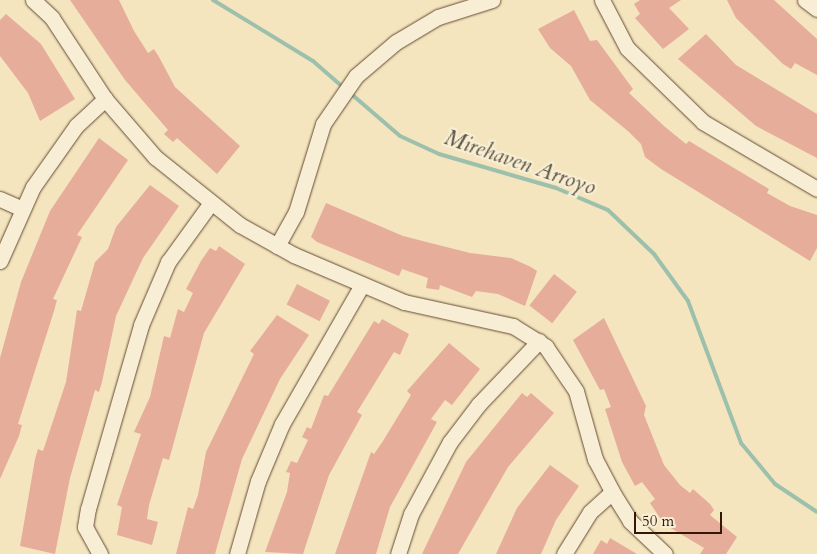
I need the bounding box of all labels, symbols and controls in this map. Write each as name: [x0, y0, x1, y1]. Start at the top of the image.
water label: Mirehaven Arroyo: [441, 125, 599, 201]
scale bar: [637, 502, 724, 534]
text: 50 m: [642, 511, 674, 531]

